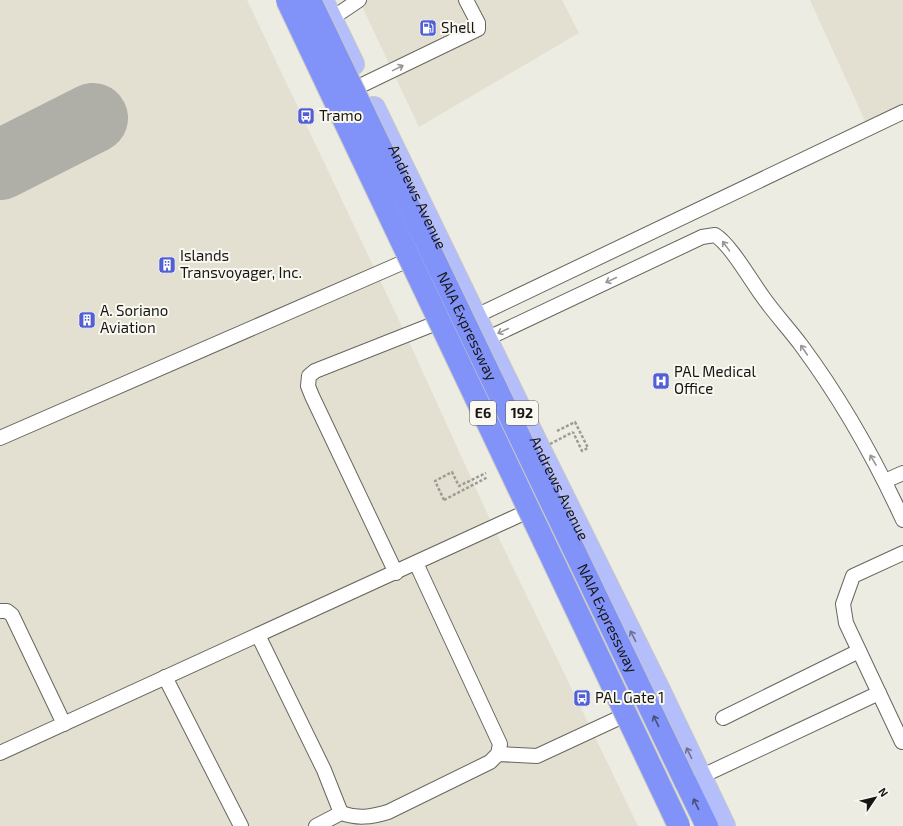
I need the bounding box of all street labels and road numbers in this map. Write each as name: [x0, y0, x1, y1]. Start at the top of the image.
street label: Andrews Avenue: [385, 141, 451, 252]
street label: NAIA Expressway: [434, 268, 501, 383]
road number: E6: [470, 401, 496, 425]
road number: 192: [506, 401, 538, 425]
street label: Andrews Avenue: [527, 433, 593, 543]
street label: NAIA Expressway: [574, 560, 642, 676]

